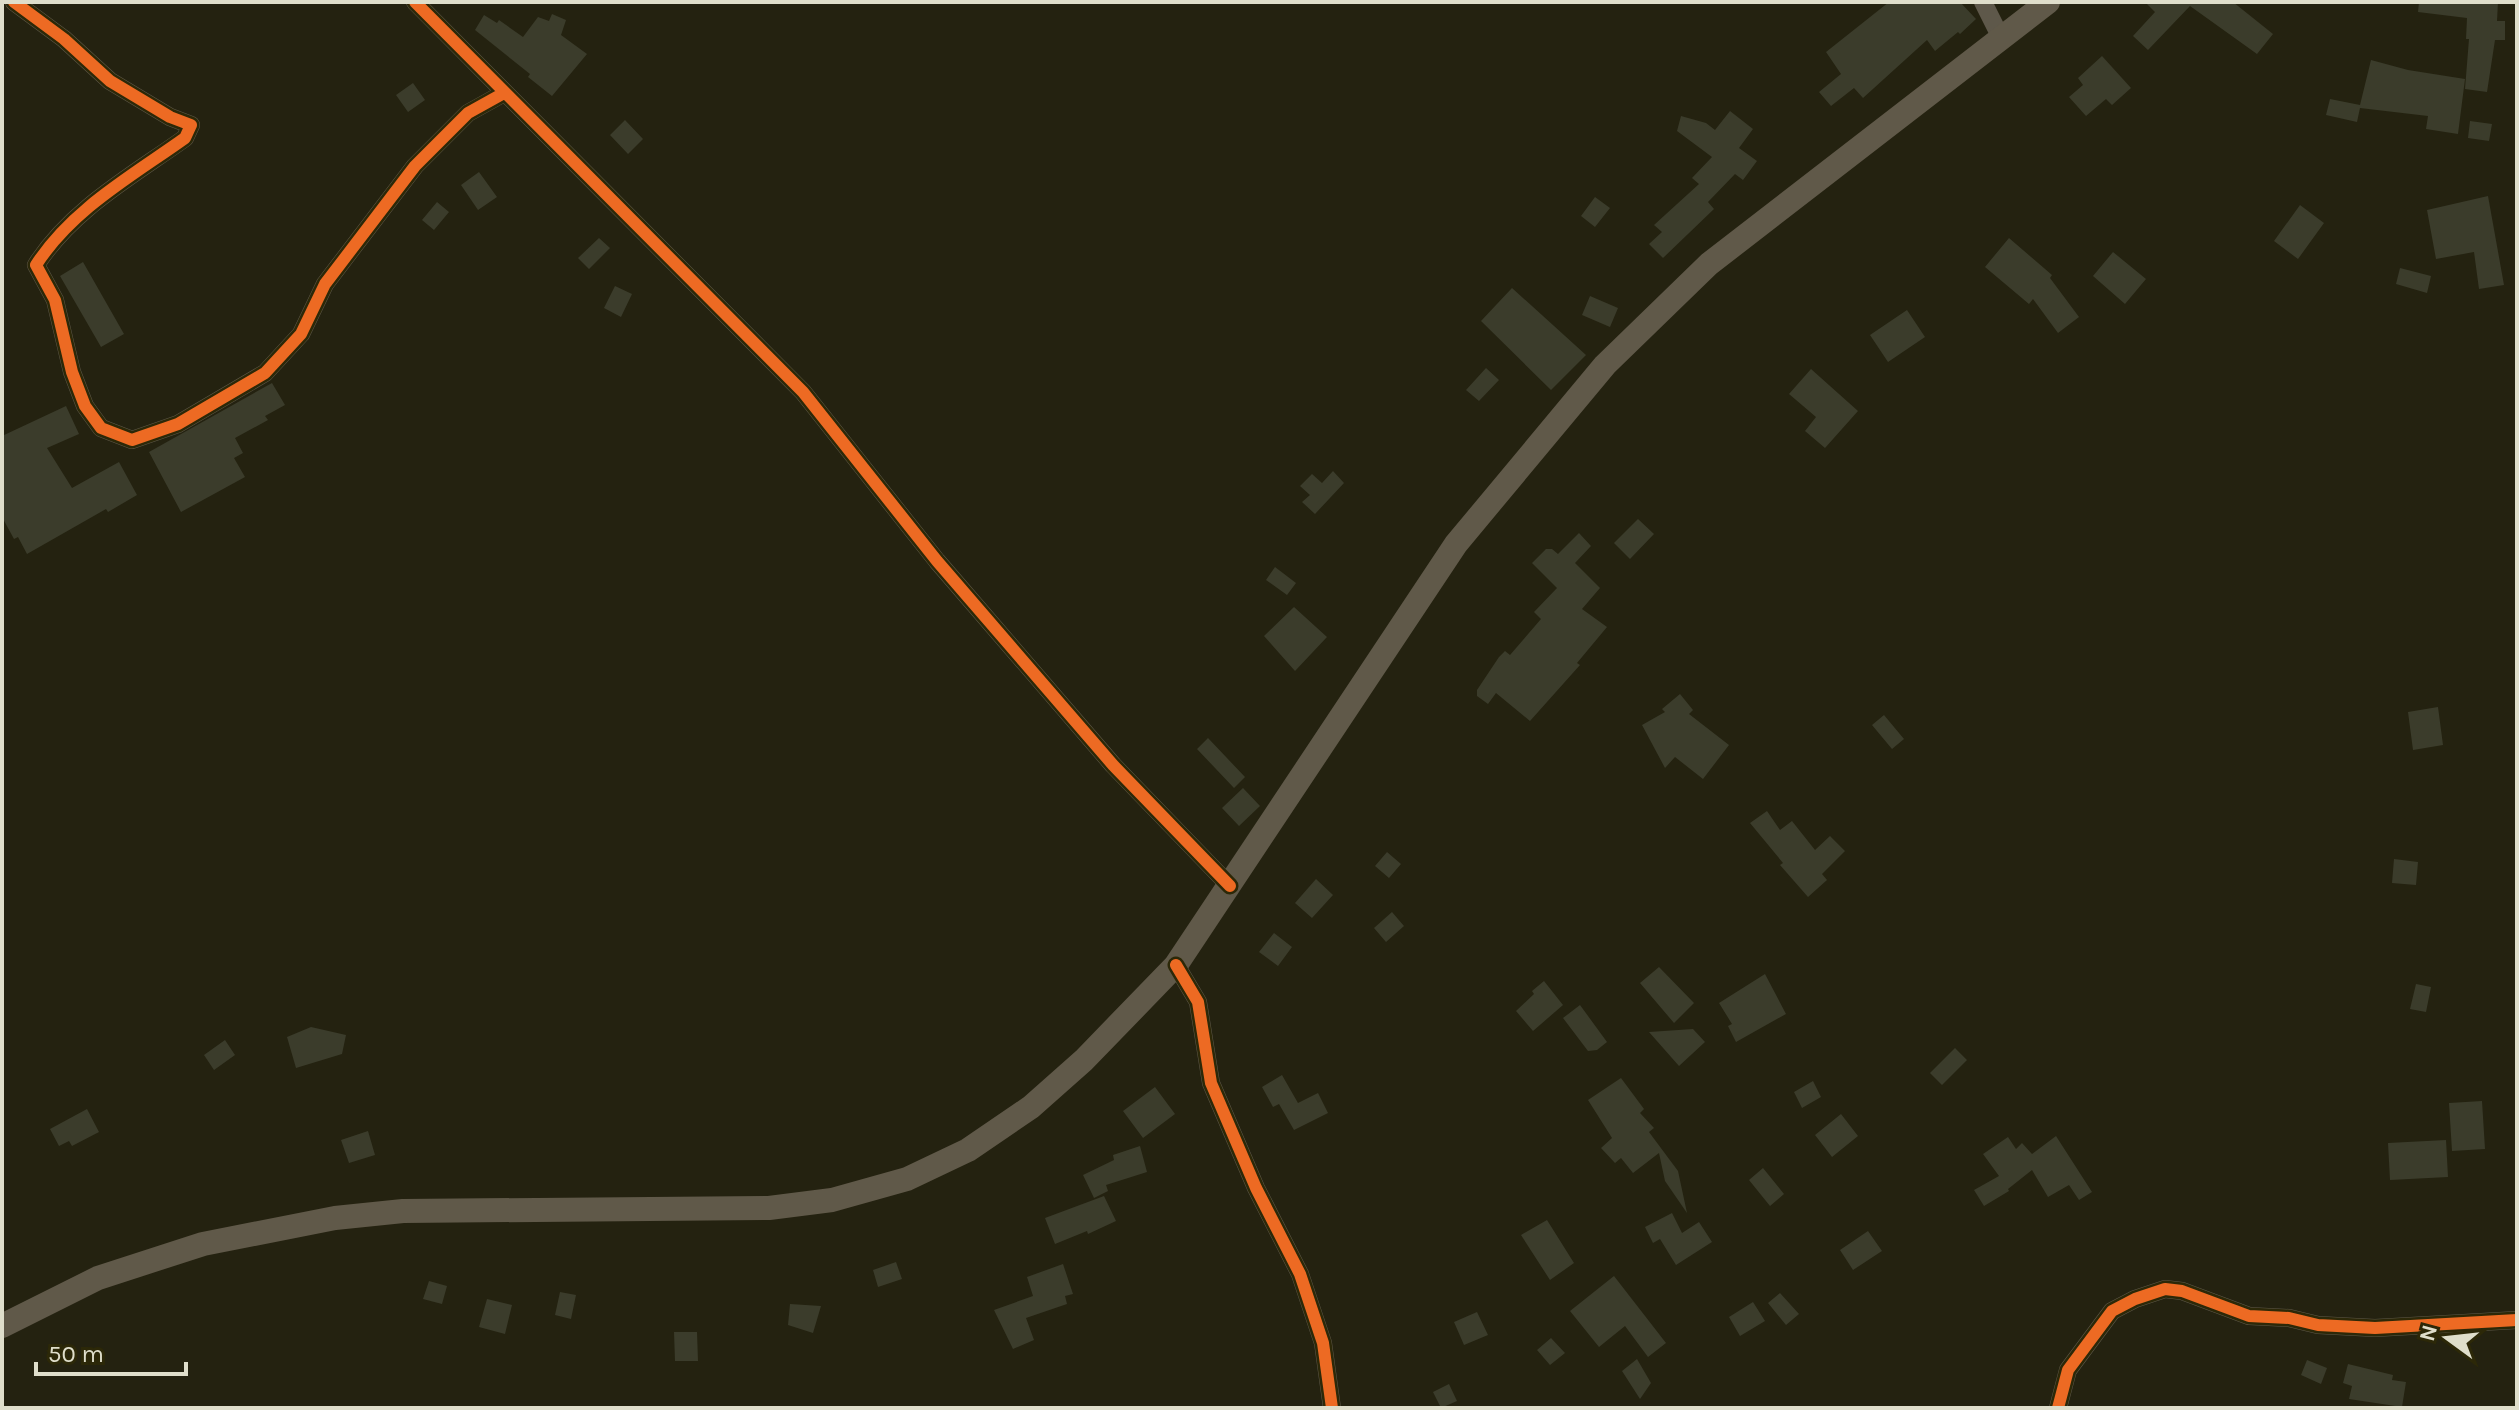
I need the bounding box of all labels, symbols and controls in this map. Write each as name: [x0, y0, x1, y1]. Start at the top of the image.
north arrow: [2407, 1298, 2487, 1378]
text: N: [2414, 1322, 2443, 1344]
scale bar: [36, 1326, 186, 1376]
text: 50 m: [48, 1340, 104, 1368]

